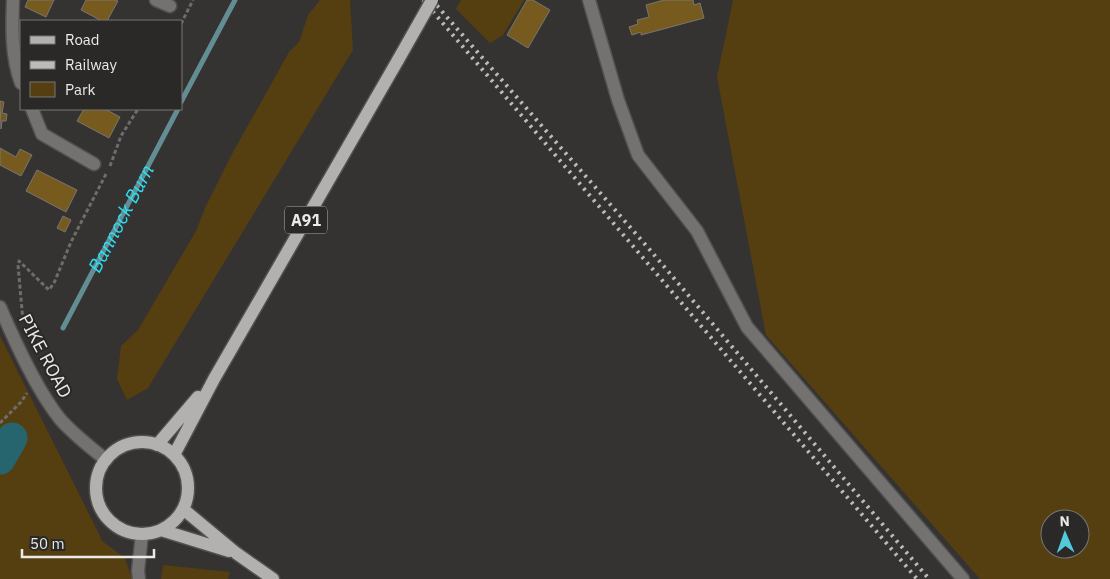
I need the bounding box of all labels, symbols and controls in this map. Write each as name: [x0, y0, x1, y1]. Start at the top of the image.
legend: [20, 20, 182, 110]
text: Road: [65, 30, 100, 49]
text: Railway: [65, 55, 118, 74]
text: Park: [65, 80, 95, 99]
water label: Bannock Burn: [82, 160, 159, 276]
road number: A91: [285, 206, 327, 234]
street label: PIKE ROAD: [14, 310, 77, 402]
north arrow: [1040, 509, 1090, 559]
text: N: [1059, 512, 1070, 530]
scale bar: [22, 526, 155, 558]
text: 50 m: [30, 534, 65, 553]

